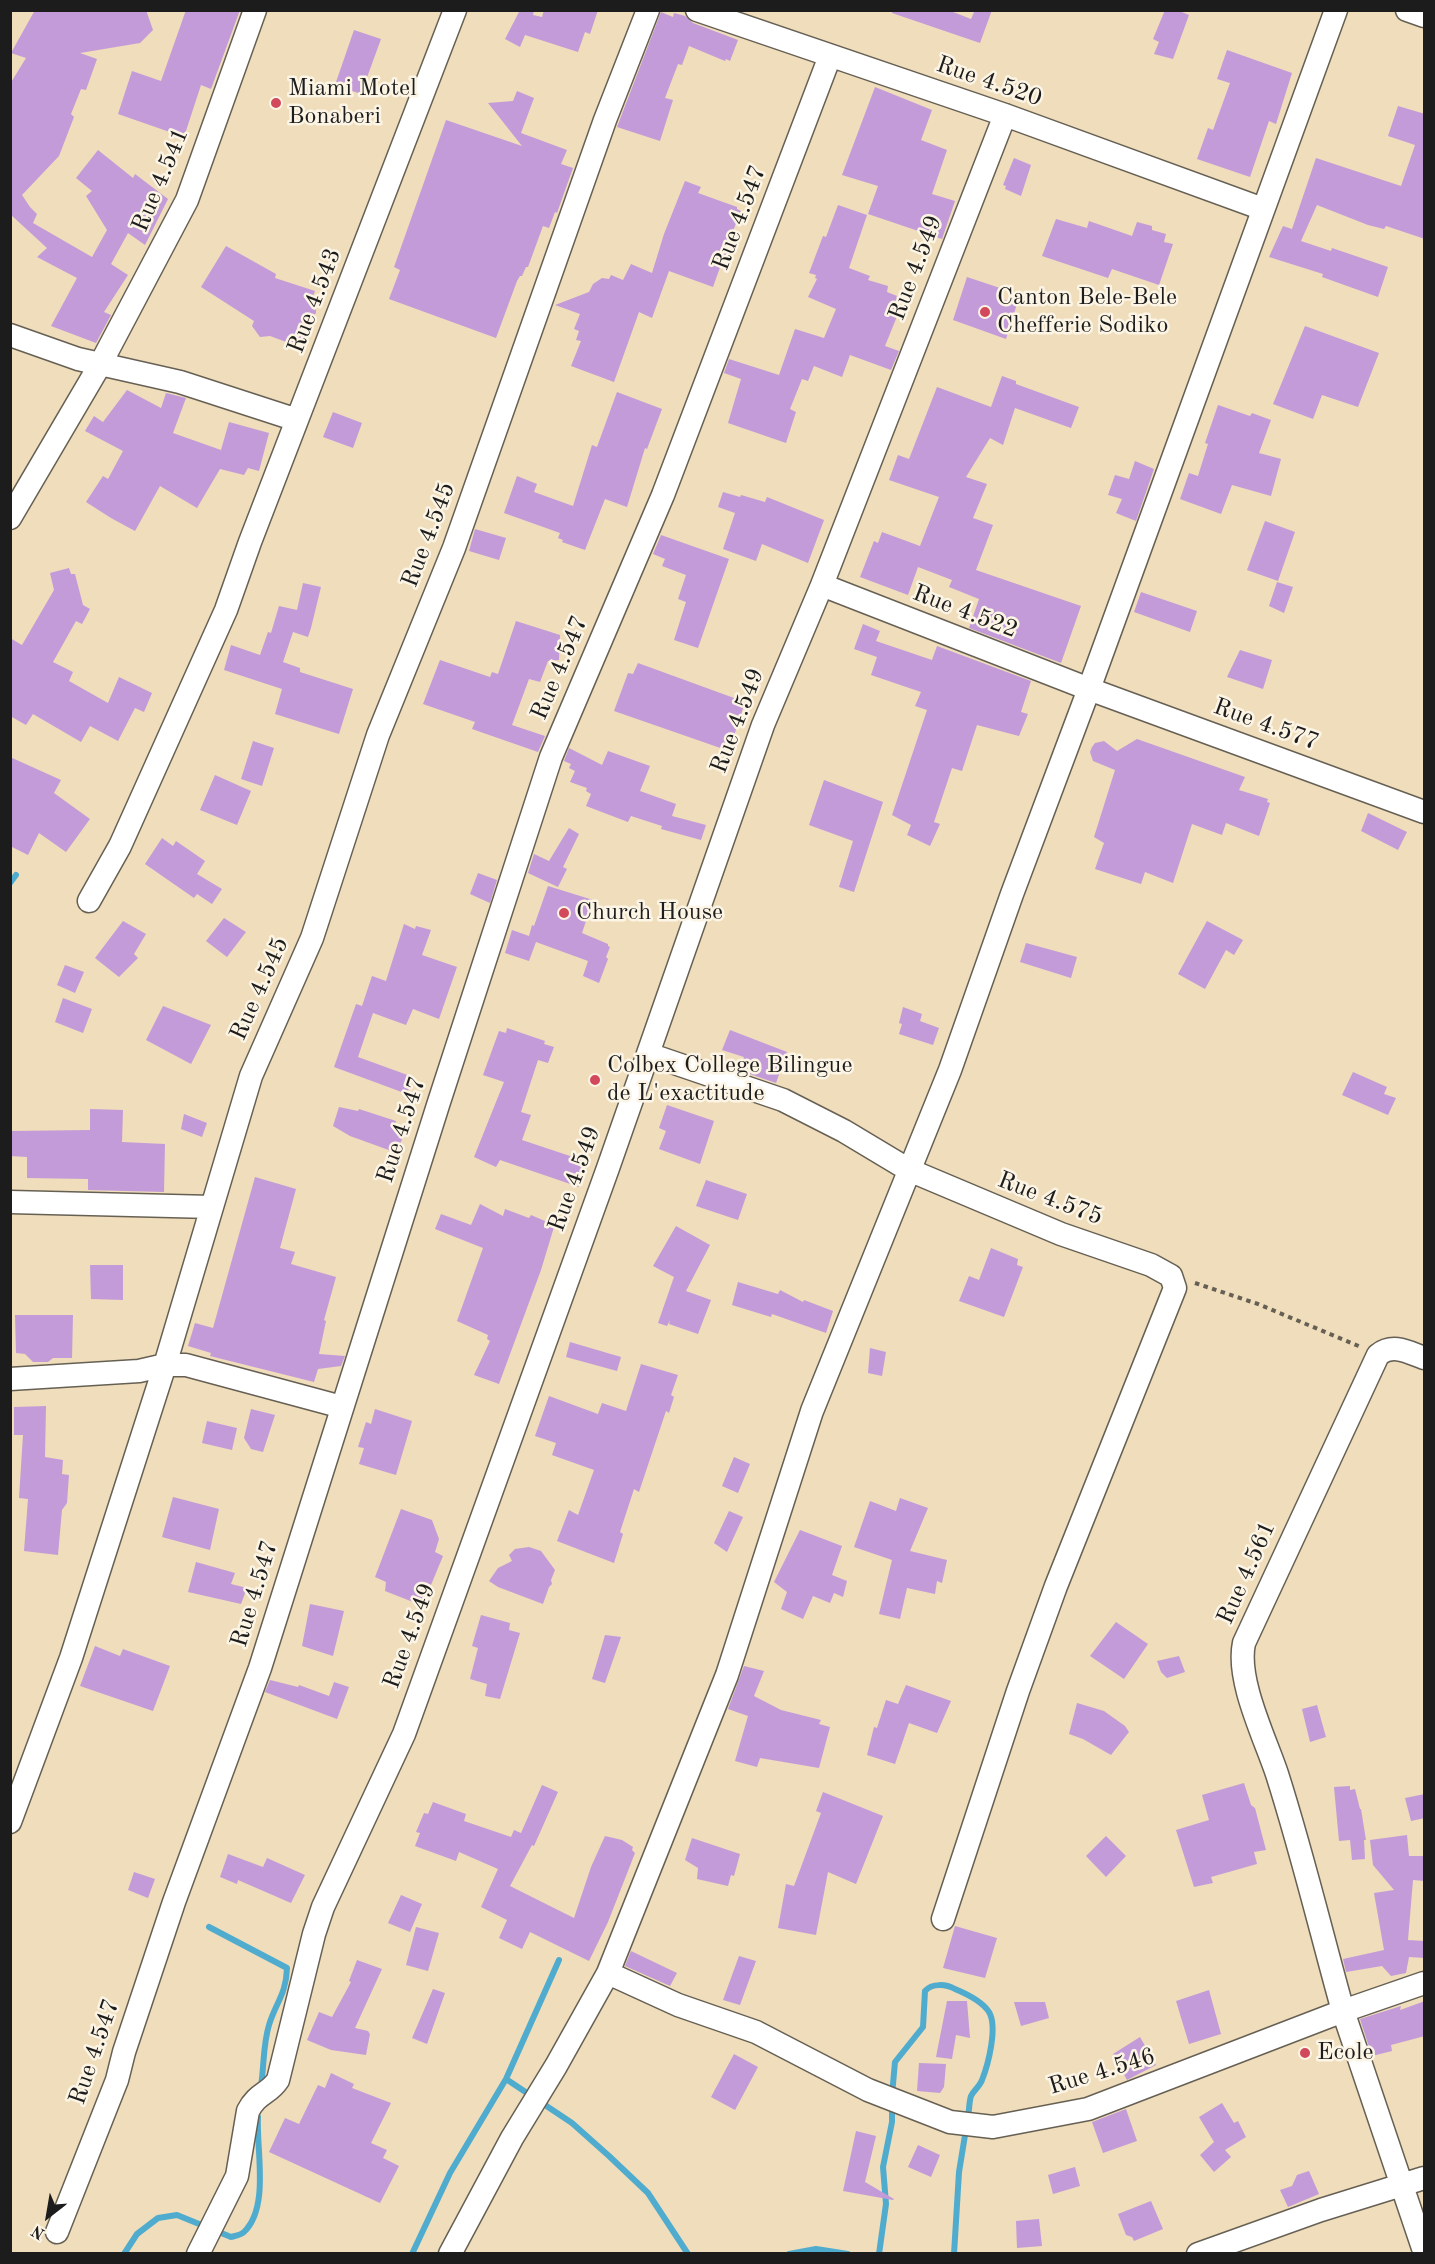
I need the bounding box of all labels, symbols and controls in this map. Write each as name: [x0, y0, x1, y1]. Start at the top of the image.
street label: Rue 4.520: [932, 50, 1046, 114]
place label: Miami Motel Bonaberi: [288, 75, 417, 131]
marker: Miami Motel Bonaberi: [269, 96, 283, 110]
street label: Rue 4.541: [126, 124, 196, 236]
street label: Rue 4.547: [707, 161, 773, 275]
street label: Rue 4.549: [883, 211, 949, 325]
street label: Rue 4.543: [282, 244, 348, 358]
place label: Canton Bele-Bele Chefferie Sodiko: [997, 284, 1177, 340]
marker: Canton Bele-Bele Chefferie Sodiko: [978, 305, 992, 319]
street label: Rue 4.545: [396, 478, 462, 592]
street label: Rue 4.522: [908, 579, 1022, 645]
street label: Rue 4.547: [525, 612, 595, 724]
street label: Rue 4.549: [705, 664, 771, 778]
street label: Rue 4.577: [1209, 693, 1323, 757]
place label: Church House: [576, 899, 723, 927]
marker: Church House: [557, 906, 571, 920]
street label: Rue 4.545: [224, 933, 296, 1045]
place label: Colbex College Bilingue de L'exactitude: [607, 1052, 852, 1108]
street label: Rue 4.547: [371, 1073, 433, 1187]
marker: Colbex College Bilingue de L'exactitude: [588, 1073, 602, 1087]
street label: Rue 4.549: [543, 1122, 607, 1236]
street label: Rue 4.575: [993, 1166, 1107, 1232]
street label: Rue 4.561: [1211, 1517, 1283, 1629]
street label: Rue 4.547: [225, 1537, 285, 1651]
street label: Rue 4.549: [378, 1579, 442, 1693]
street label: Rue 4.547: [63, 1995, 127, 2109]
place label: Ecole: [1317, 2039, 1373, 2067]
street label: Rue 4.546: [1045, 2042, 1159, 2102]
marker: Ecole: [1298, 2046, 1312, 2060]
north arrow: [18, 2186, 78, 2246]
text: N: [29, 2221, 48, 2241]

